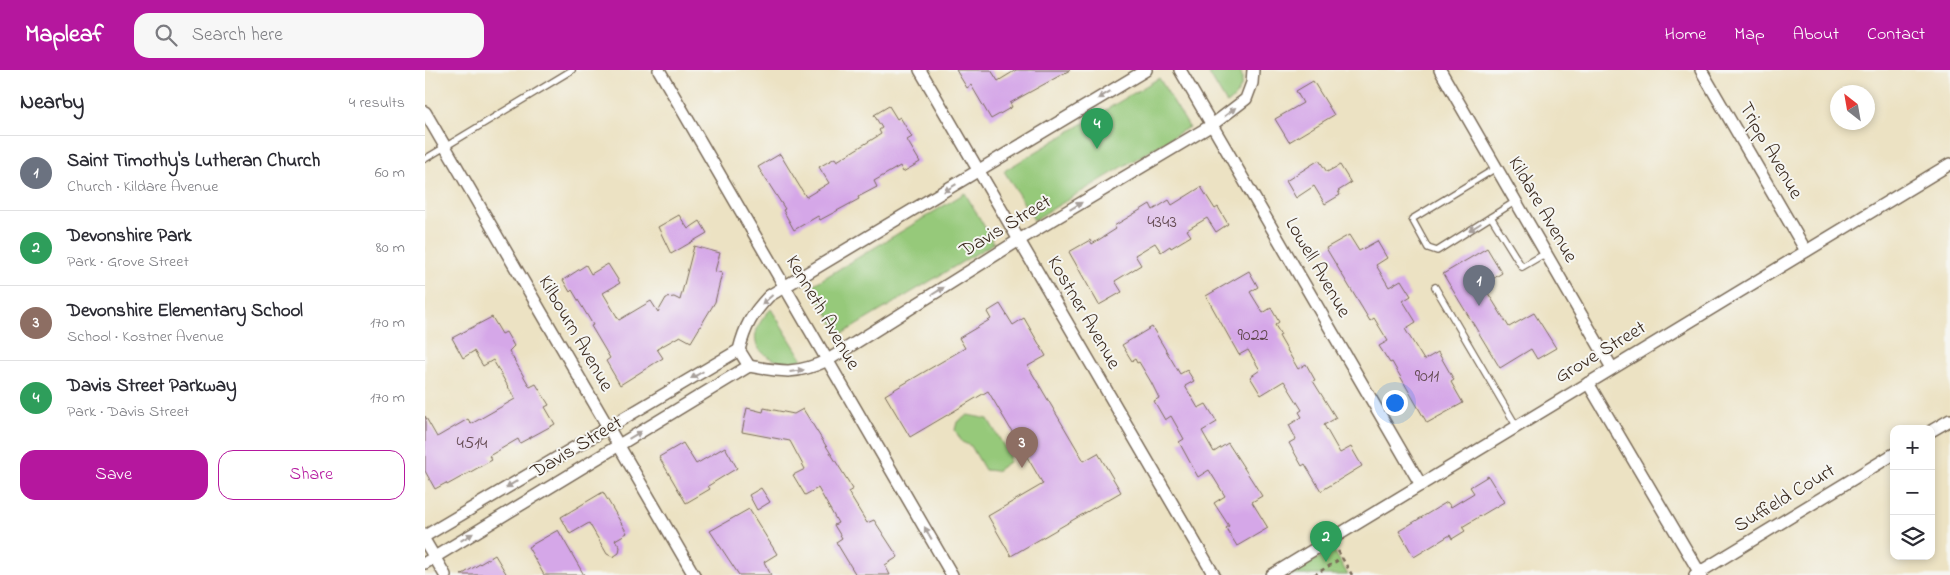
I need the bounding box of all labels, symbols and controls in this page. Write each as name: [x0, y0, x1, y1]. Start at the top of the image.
search box: [134, 13, 484, 58]
text: Mapleaf: [25, 18, 104, 53]
icon: search: [152, 21, 180, 49]
text: Search here: [192, 22, 283, 49]
text: Home: [1665, 22, 1706, 48]
text: Map: [1734, 22, 1765, 48]
text: About: [1793, 22, 1839, 48]
text: Contact: [1867, 22, 1925, 48]
north arrow: [1830, 85, 1875, 130]
text: Nearby: [20, 88, 84, 118]
text: 4 results: [349, 91, 405, 115]
one-way arrow: [1098, 91, 1111, 100]
street label: Tripp Avenue: [1730, 97, 1810, 205]
one-way arrow: [1223, 107, 1236, 118]
pin: 4: [1081, 108, 1113, 149]
text: Saint Timothy's Lutheran Church: [67, 148, 320, 175]
street label: Kildare Avenue: [1500, 151, 1584, 269]
text: 1: [33, 161, 39, 185]
text: 60 m: [375, 161, 405, 185]
text: Church · Kildare Avenue: [67, 175, 219, 199]
one-way arrow: [944, 183, 957, 192]
street label: Davis Street: [954, 188, 1058, 266]
one-way arrow: [1070, 202, 1083, 211]
house number: 4343: [1147, 210, 1177, 236]
street label: Lowell Avenue: [1277, 213, 1357, 324]
text: Devonshire Park: [67, 223, 192, 250]
one-way arrow: [1468, 223, 1481, 232]
text: 2: [32, 236, 40, 260]
text: 80 m: [376, 236, 405, 260]
text: Park · Grove Street: [67, 250, 189, 274]
street label: Kenneth Avenue: [777, 250, 867, 376]
street label: Kostner Avenue: [1039, 251, 1127, 375]
pin: 1: [1463, 265, 1495, 306]
street label: Kilbourn Avenue: [530, 271, 620, 398]
one-way arrow: [931, 286, 944, 296]
one-way arrow: [760, 294, 773, 305]
text: Devonshire Elementary School: [67, 298, 303, 325]
text: 3: [33, 311, 39, 335]
text: 170 m: [370, 311, 405, 335]
street label: Grove Street: [1550, 314, 1652, 392]
house number: 9022: [1237, 323, 1269, 349]
text: School · Kostner Avenue: [67, 325, 224, 349]
house number: 9011: [1415, 364, 1440, 390]
one-way arrow: [790, 367, 806, 375]
one-way arrow: [691, 370, 704, 379]
text: Davis Street Parkway: [67, 373, 237, 400]
text: 4: [33, 386, 39, 410]
text: 170 m: [370, 386, 405, 410]
your location: [1382, 390, 1408, 416]
text: Park · Davis Street: [67, 400, 189, 424]
street label: Davis Street: [525, 409, 629, 487]
map controls: [1890, 425, 1935, 560]
button: +: [1890, 425, 1935, 470]
pin: 3: [1006, 427, 1038, 468]
one-way arrow: [629, 430, 642, 439]
house number: 4514: [457, 431, 488, 457]
button: Save: [20, 450, 208, 500]
button: Share: [218, 450, 405, 500]
street label: Suffield Court: [1729, 457, 1841, 541]
button: −: [1890, 470, 1935, 515]
one-way arrow: [505, 479, 518, 488]
button: layers: [1890, 515, 1935, 560]
pin: 2: [1310, 521, 1342, 562]
one-way arrow: [923, 526, 932, 539]
one-way arrow: [460, 533, 473, 542]

